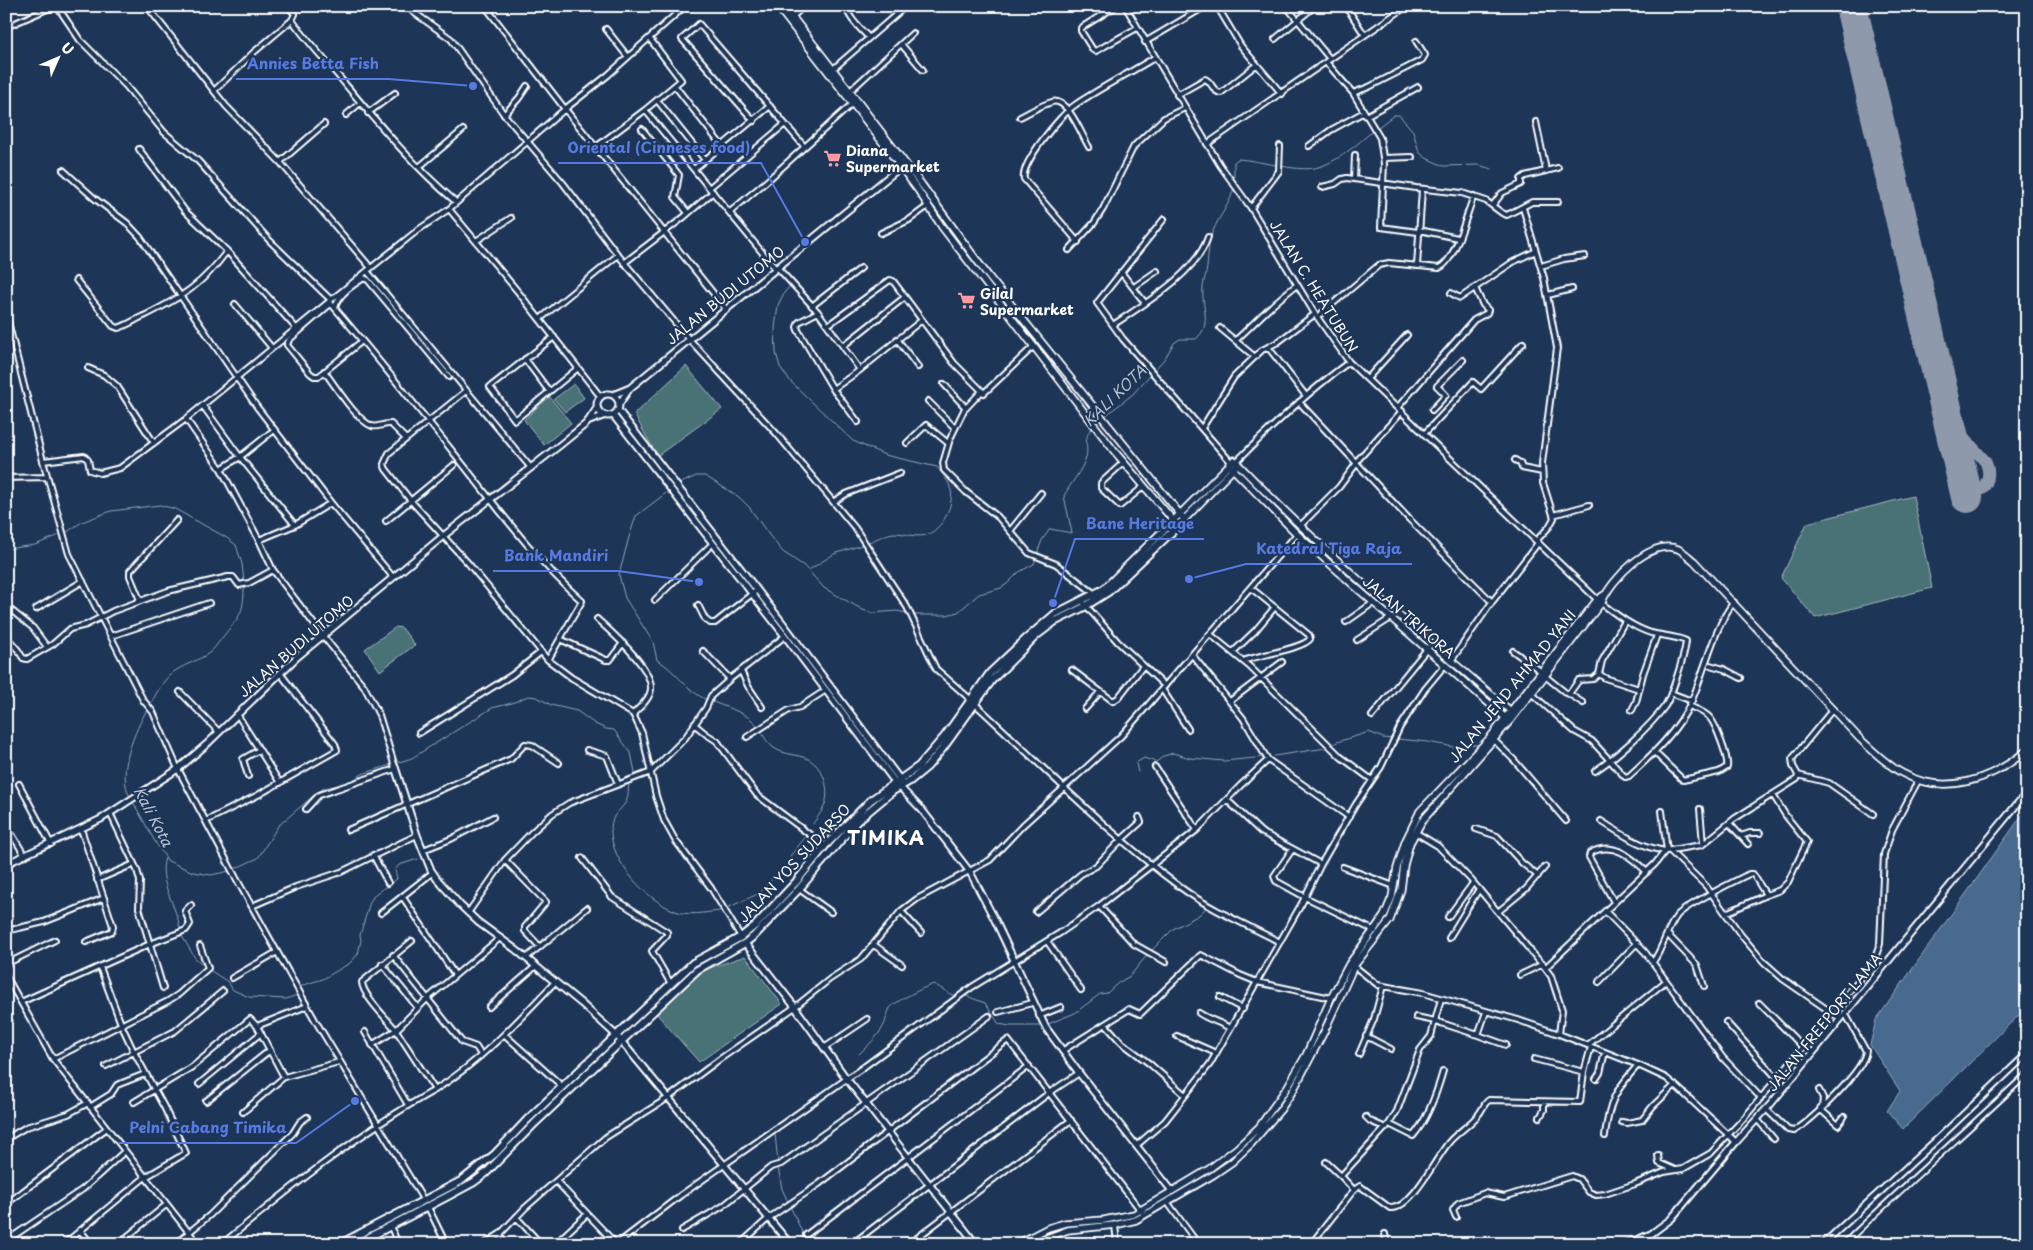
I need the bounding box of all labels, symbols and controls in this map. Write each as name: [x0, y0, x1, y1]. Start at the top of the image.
north arrow: [32, 32, 82, 82]
text: U: [56, 37, 79, 60]
callout: Annies Betta Fish: [236, 49, 389, 79]
text: Annies Betta Fish: [246, 51, 379, 74]
callout: Oriental (Cinneses food): [558, 133, 761, 163]
text: Oriental (Cinneses food): [568, 135, 750, 158]
place label: Diana Supermarket: [846, 140, 940, 177]
supermarket icon: Diana Supermarket: [822, 148, 842, 168]
street label: JALAN C. HEATUBUN: [1265, 216, 1363, 356]
street label: JALAN BUDI UTOMO: [661, 241, 789, 349]
place label: Gilal Supermarket: [980, 283, 1074, 320]
supermarket icon: Gilal Supermarket: [956, 291, 976, 311]
water label: KALI KOTA: [1077, 359, 1151, 431]
callout: Bane Heritage: [1075, 509, 1204, 539]
text: Bane Heritage: [1086, 511, 1194, 534]
callout: Katedral Tiga Raja: [1246, 534, 1412, 564]
text: Katedral Tiga Raja: [1256, 536, 1402, 559]
callout: Bank Mandiri: [493, 541, 618, 571]
text: Bank Mandiri: [504, 543, 608, 566]
street label: JALAN TRIKORA: [1358, 571, 1460, 663]
street label: JALAN BUDI UTOMO: [234, 590, 358, 702]
street label: JALAN JEND AHMAD YANI: [1443, 605, 1581, 767]
water label: Kali Kota: [128, 782, 180, 851]
street label: JALAN YOS SUDARSO: [733, 799, 855, 927]
district label: TIMIKA: [847, 823, 925, 851]
street label: JALAN FREEPORT LAMA: [1761, 948, 1887, 1096]
callout: Pelni Cabang Timika: [119, 1113, 296, 1143]
text: Pelni Cabang Timika: [129, 1115, 287, 1138]

